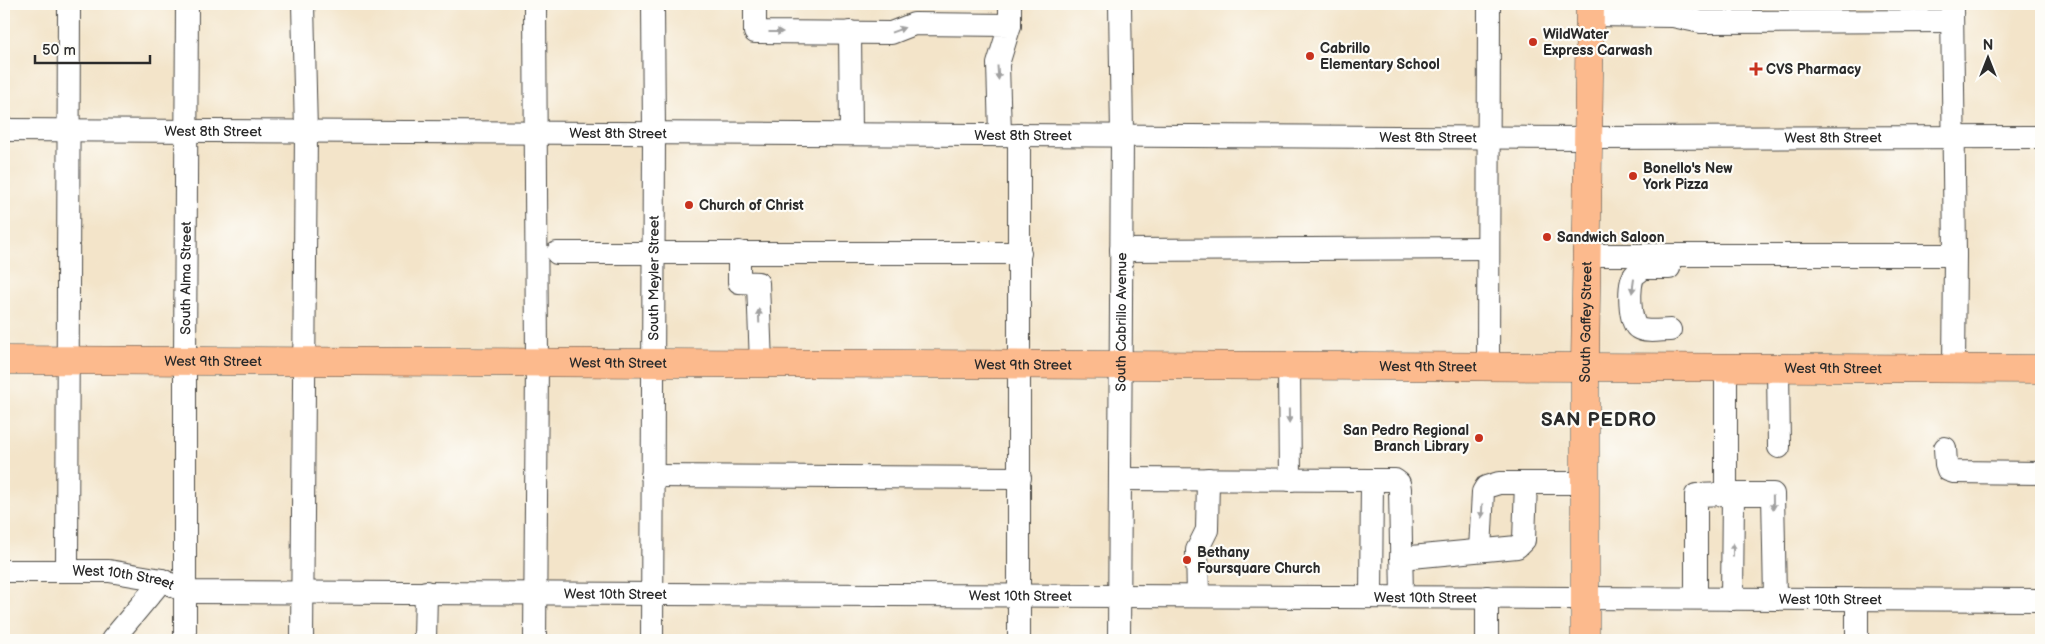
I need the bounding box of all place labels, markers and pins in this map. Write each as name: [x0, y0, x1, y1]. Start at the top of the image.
place label: WildWater Express Carwash: [1543, 26, 1652, 59]
marker: WildWater Express Carwash: [1527, 36, 1539, 48]
place label: Cabrillo Elementary School: [1320, 40, 1440, 73]
marker: Cabrillo Elementary School: [1304, 50, 1316, 62]
place label: CVS Pharmacy: [1766, 61, 1861, 78]
marker: CVS Pharmacy: [1750, 63, 1762, 75]
place label: Bonello's New York Pizza: [1643, 160, 1733, 193]
marker: Bonello's New York Pizza: [1627, 170, 1639, 182]
place label: Church of Christ: [699, 197, 804, 214]
marker: Church of Christ: [683, 199, 695, 211]
place label: Sandwich Saloon: [1557, 229, 1665, 246]
marker: Sandwich Saloon: [1541, 231, 1553, 243]
place label: San Pedro Regional Branch Library: [1343, 422, 1470, 455]
marker: San Pedro Regional Branch Library: [1473, 432, 1485, 444]
place label: Bethany Foursquare Church: [1197, 544, 1320, 577]
marker: Bethany Foursquare Church: [1181, 554, 1193, 566]

